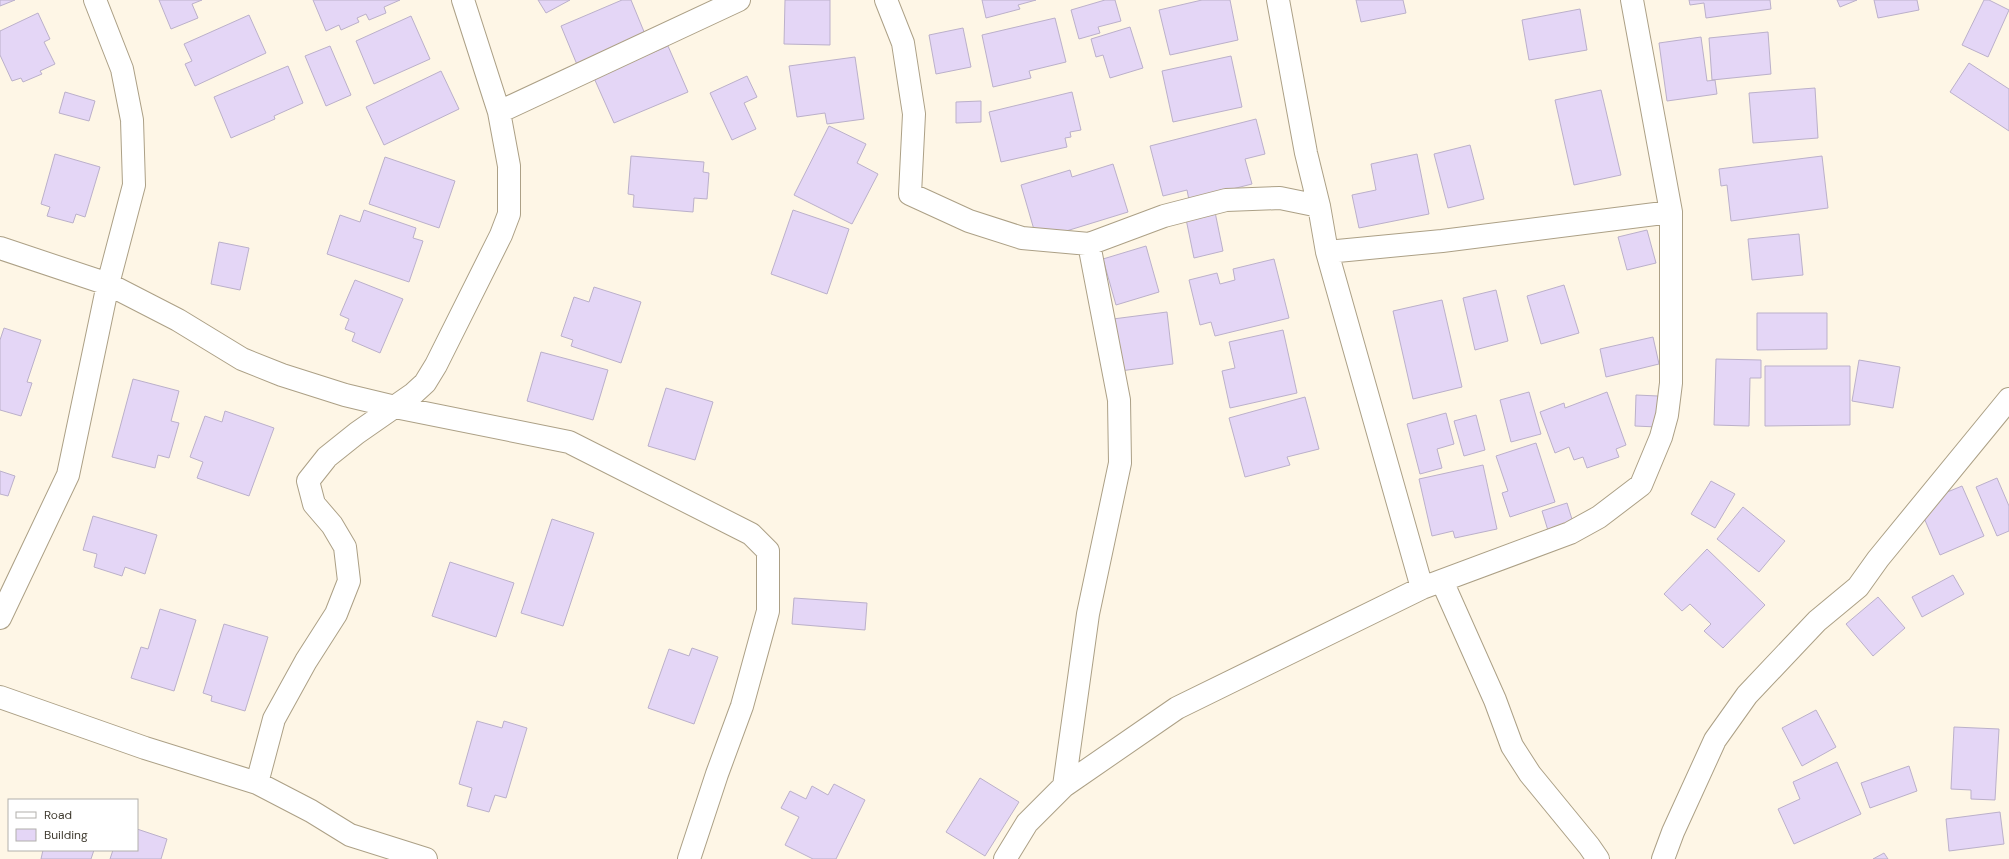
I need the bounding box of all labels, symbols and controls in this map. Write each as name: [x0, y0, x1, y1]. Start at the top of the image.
legend: [8, 799, 138, 851]
text: Road: [44, 807, 72, 823]
text: Building: [44, 827, 88, 843]

